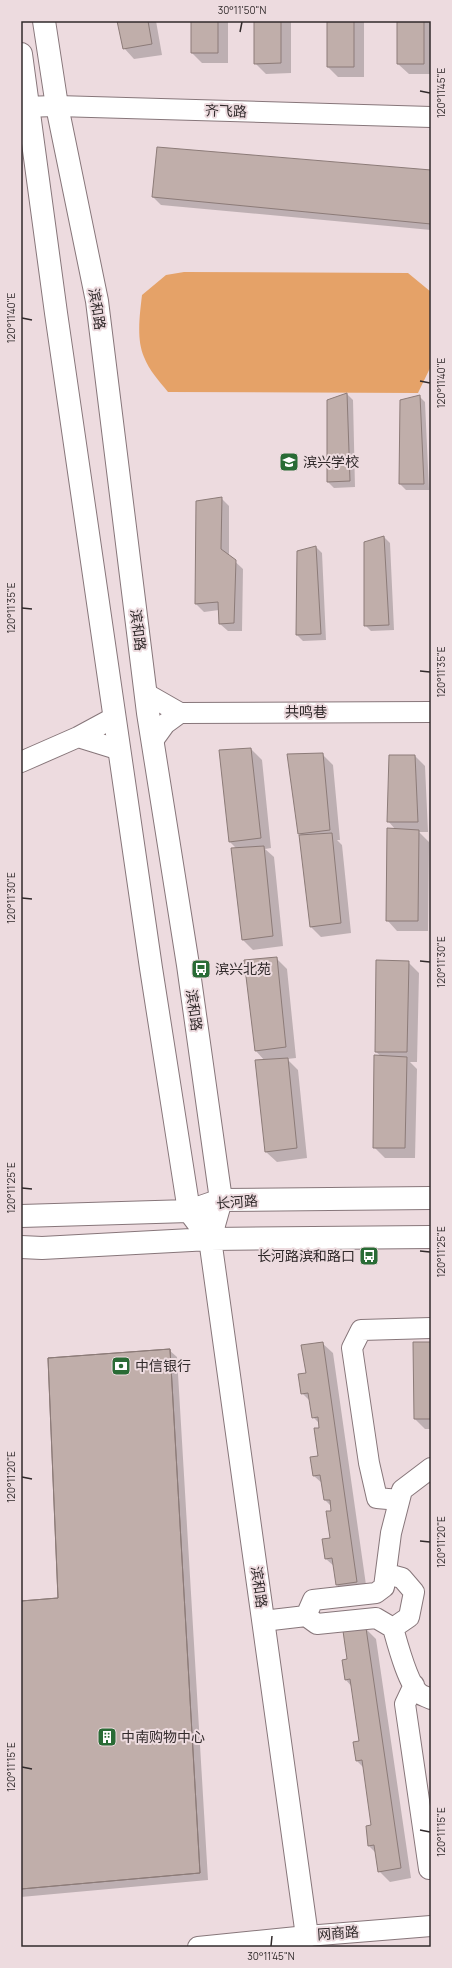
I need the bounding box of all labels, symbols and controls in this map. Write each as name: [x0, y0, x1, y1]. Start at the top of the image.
text: 30°11'50"N: [218, 3, 267, 17]
text: 120°11'45"E: [434, 68, 448, 118]
street label: 齐飞路: [205, 100, 247, 121]
street label: 滨和路: [85, 287, 110, 331]
text: 120°11'40"E: [4, 292, 18, 343]
text: 120°11'40"E: [434, 357, 448, 408]
school or university icon: 滨兴学校: [278, 451, 300, 473]
place label: 滨兴学校: [303, 452, 359, 471]
text: 120°11'35"E: [4, 582, 18, 634]
street label: 滨和路: [127, 608, 150, 652]
text: 120°11'35"E: [434, 646, 448, 698]
street label: 共鸣巷: [285, 702, 327, 721]
text: 120°11'30"E: [4, 872, 18, 924]
text: 120°11'30"E: [434, 936, 448, 988]
bus stop icon: 滨兴北苑: [190, 958, 212, 980]
place label: 滨兴北苑: [215, 959, 271, 978]
street label: 滨和路: [182, 988, 207, 1032]
text: 120°11'25"E: [4, 1162, 18, 1214]
street label: 长河路: [215, 1191, 259, 1212]
text: 120°11'25"E: [434, 1226, 448, 1278]
bus stop icon: 长河路滨和路口: [358, 1245, 380, 1267]
place label: 长河路滨和路口: [257, 1246, 355, 1265]
bank icon: 中信银行: [110, 1355, 132, 1377]
place label: 中信银行: [135, 1356, 191, 1375]
text: 120°11'20"E: [4, 1451, 18, 1503]
text: 120°11'20"E: [434, 1516, 448, 1568]
street label: 滨和路: [247, 1565, 272, 1609]
building icon: 中南购物中心: [96, 1726, 118, 1748]
place label: 中南购物中心: [121, 1727, 205, 1746]
text: 120°11'15"E: [4, 1742, 18, 1792]
text: 120°11'15"E: [434, 1807, 448, 1857]
street label: 网商路: [316, 1922, 360, 1943]
text: 30°11'45"N: [247, 1949, 295, 1963]

